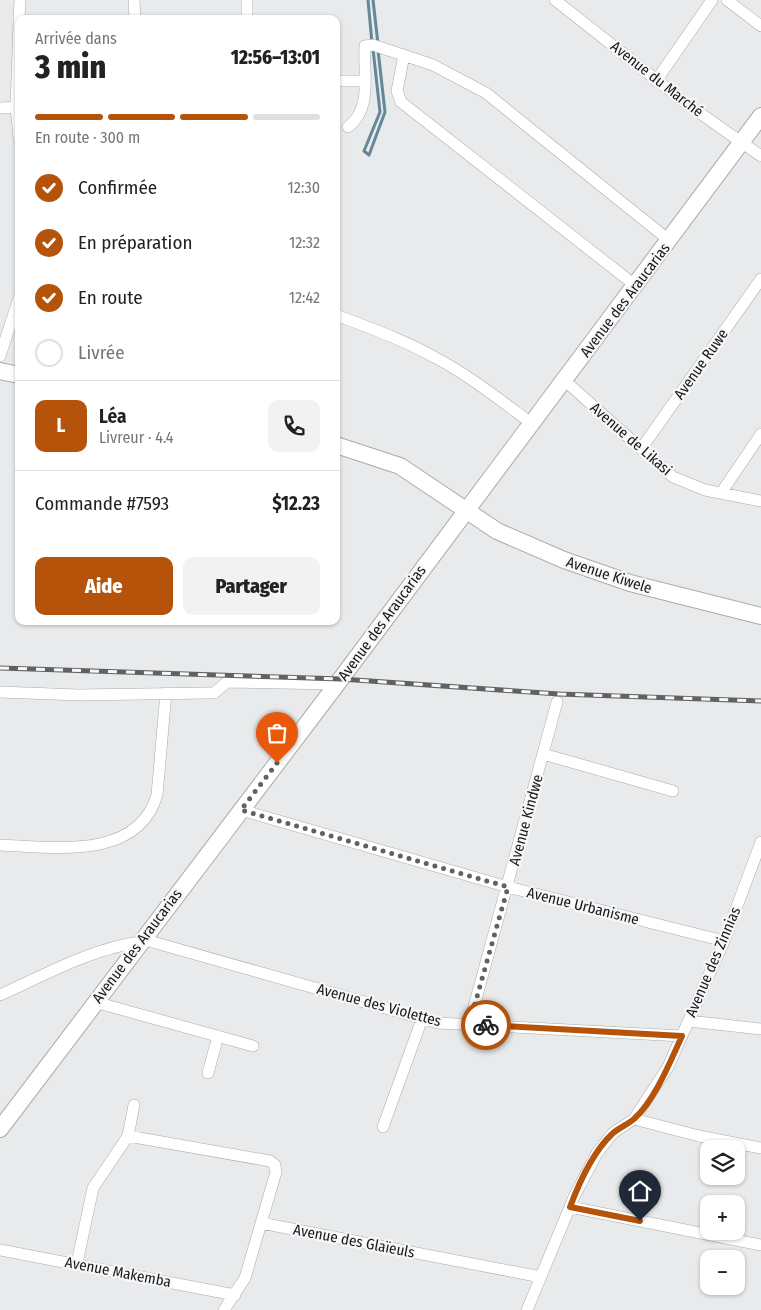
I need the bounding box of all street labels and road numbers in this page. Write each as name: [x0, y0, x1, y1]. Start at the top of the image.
street label: Avenue du Marché: [607, 37, 707, 121]
street label: Avenue des Araucarias: [576, 239, 674, 361]
street label: Avenue Ruwe: [670, 325, 732, 403]
street label: Avenue de Likasi: [587, 399, 675, 479]
street label: Avenue Kiwele: [564, 553, 654, 597]
street label: Avenue des Araucarias: [334, 562, 430, 684]
street label: Avenue Kindwe: [505, 773, 547, 867]
street label: Avenue Urbanisme: [525, 883, 641, 929]
street label: Avenue des Araucarias: [88, 885, 186, 1007]
street label: Avenue des Zinnias: [682, 904, 744, 1020]
street label: Avenue des Violettes: [315, 980, 443, 1030]
street label: Avenue des Glaïeuls: [292, 1220, 416, 1262]
street label: Avenue Makemba: [63, 1253, 173, 1291]

